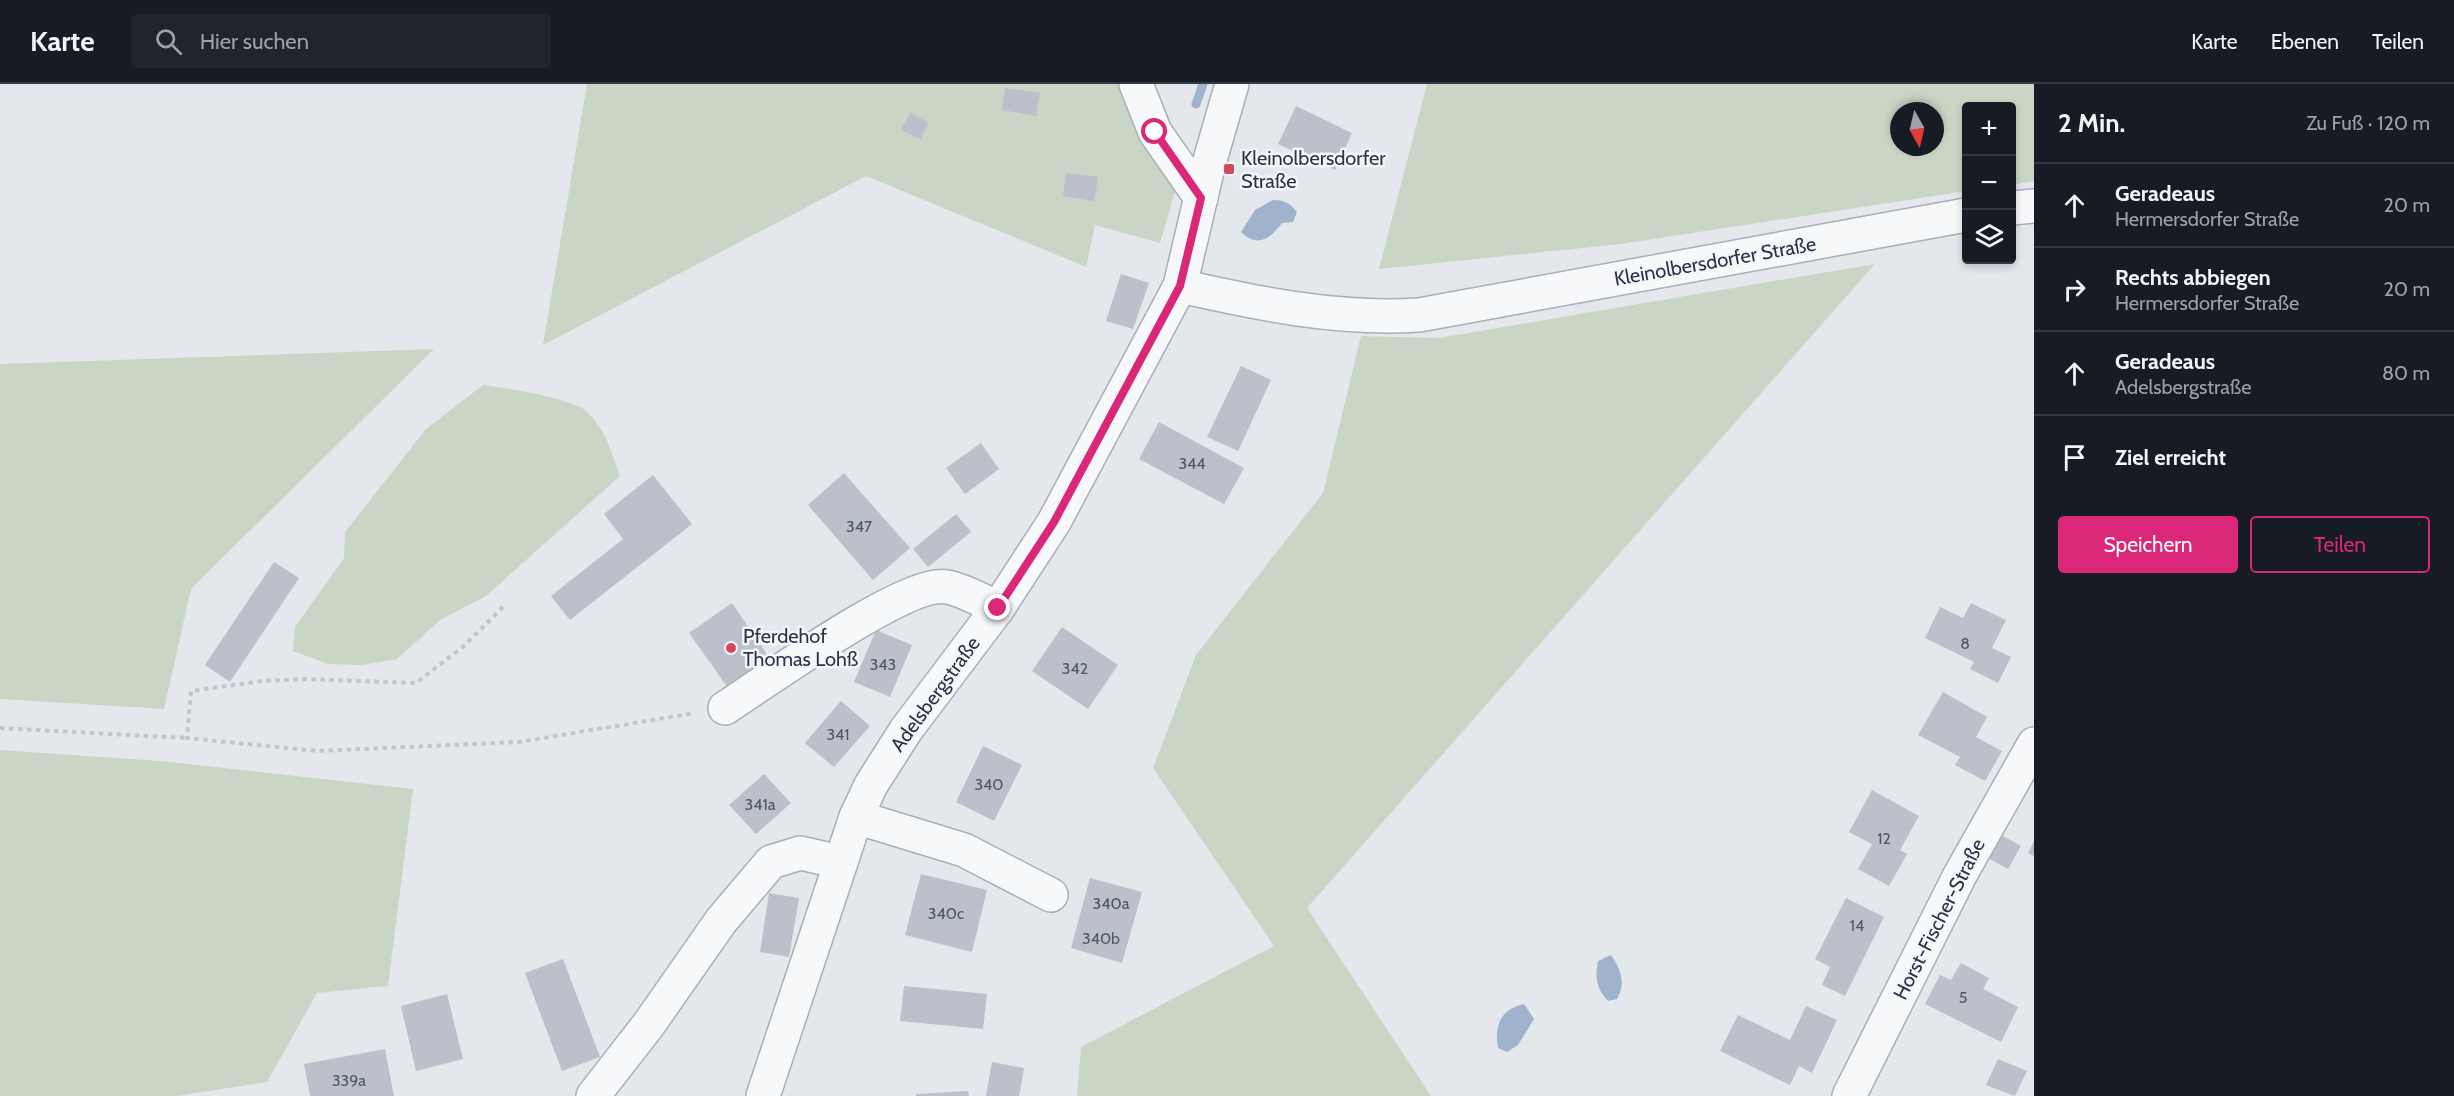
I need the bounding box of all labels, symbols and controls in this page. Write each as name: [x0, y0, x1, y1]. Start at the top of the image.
search box: [131, 14, 551, 68]
text: Karte: [30, 24, 95, 58]
icon: search: [152, 25, 185, 58]
text: Hier suchen: [200, 28, 309, 55]
text: Karte: [2191, 29, 2238, 54]
text: Ebenen: [2271, 29, 2339, 54]
text: Teilen: [2372, 29, 2424, 54]
north arrow: [1890, 102, 1944, 156]
map controls: [1962, 102, 2016, 264]
button: +: [1962, 102, 2016, 156]
text: 2 Min.: [2058, 107, 2125, 139]
text: Zu Fuß · 120 m: [2306, 111, 2430, 135]
route start: [1141, 118, 1167, 144]
place label: Kleinolbersdorfer Straße: [1241, 146, 1386, 193]
button: −: [1962, 156, 2016, 210]
marker: Kleinolbersdorfer Straße: [1222, 162, 1236, 176]
text: Geradeaus: [2115, 180, 2215, 207]
icon: ahead: [2058, 189, 2091, 222]
text: 20 m: [2384, 193, 2430, 217]
text: Hermersdorfer Straße: [2115, 207, 2299, 231]
button: layers: [1962, 210, 2016, 264]
street label: Kleinolbersdorfer Straße: [1612, 231, 1818, 291]
text: Rechts abbiegen: [2115, 264, 2271, 291]
icon: right: [2058, 273, 2091, 306]
text: 20 m: [2384, 277, 2430, 301]
text: Hermersdorfer Straße: [2115, 291, 2299, 315]
text: Geradeaus: [2115, 348, 2215, 375]
icon: ahead: [2058, 357, 2091, 390]
text: 80 m: [2382, 361, 2430, 385]
text: Adelsbergstraße: [2115, 375, 2251, 399]
icon: arrive: [2058, 441, 2091, 474]
text: Ziel erreicht: [2115, 444, 2226, 471]
house number: 344: [1178, 454, 1206, 473]
button: Speichern: [2058, 516, 2238, 573]
button: Teilen: [2250, 516, 2430, 573]
house number: 347: [846, 517, 872, 536]
route end: [984, 594, 1010, 620]
place label: Pferdehof Thomas Lohß: [743, 624, 859, 671]
street label: Adelsbergstraße: [885, 632, 985, 756]
house number: 8: [1960, 634, 1970, 653]
marker: Pferdehof Thomas Lohß: [724, 641, 738, 655]
house number: 343: [870, 655, 896, 674]
house number: 342: [1062, 659, 1088, 678]
house number: 341: [826, 725, 850, 744]
house number: 340: [974, 775, 1004, 794]
house number: 341a: [745, 795, 776, 814]
house number: 12: [1877, 829, 1891, 848]
street label: Horst-Fischer-Straße: [1888, 835, 1990, 1003]
house number: 340a: [1093, 894, 1130, 913]
house number: 340c: [928, 904, 964, 923]
house number: 14: [1850, 916, 1864, 935]
house number: 340b: [1082, 929, 1120, 948]
house number: 5: [1959, 988, 1967, 1007]
house number: 339a: [332, 1071, 366, 1090]

